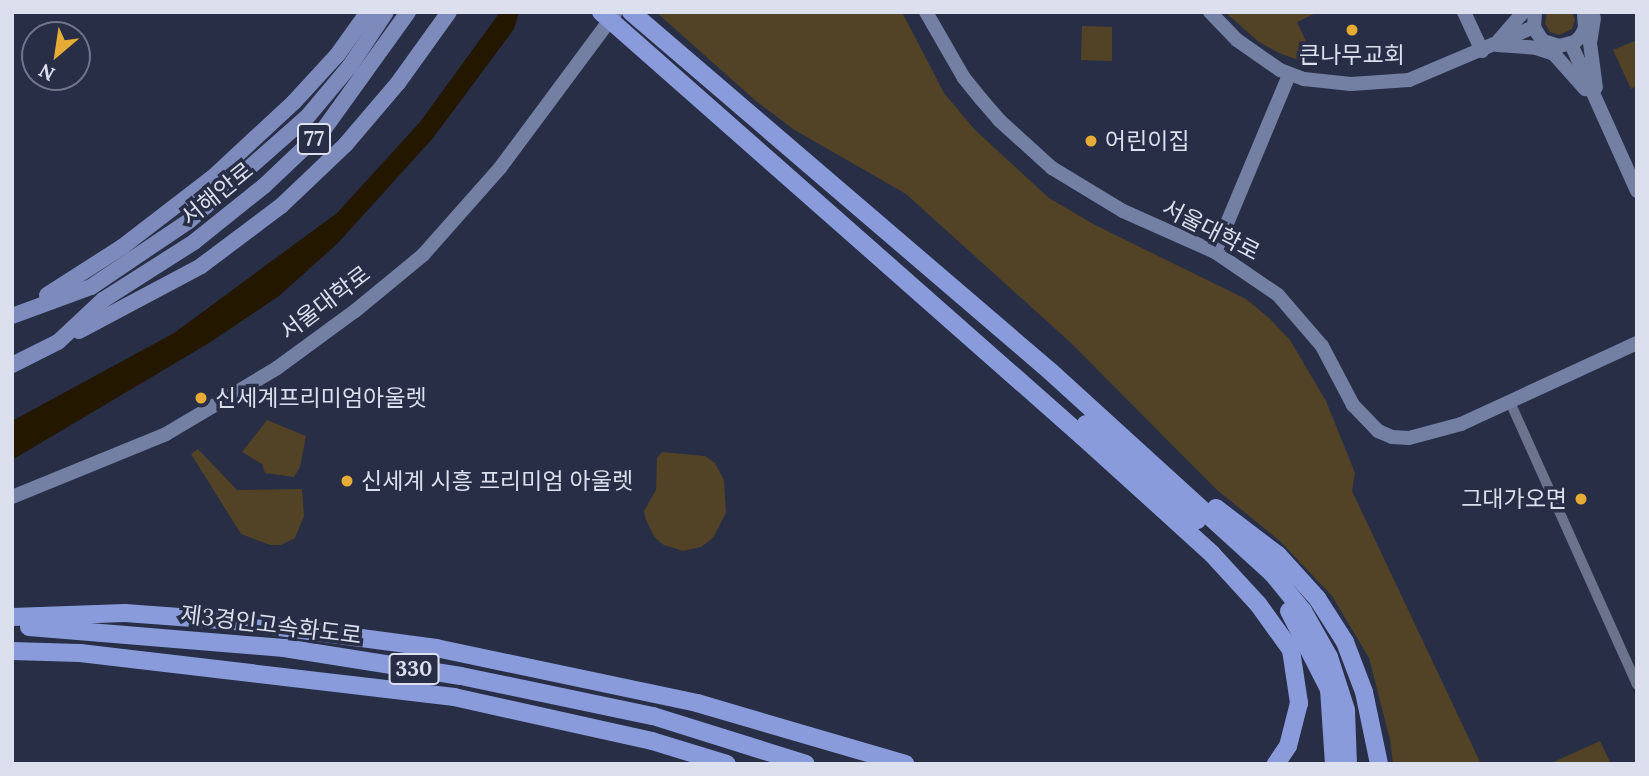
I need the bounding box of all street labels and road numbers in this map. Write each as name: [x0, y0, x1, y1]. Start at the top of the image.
road number: 77: [296, 122, 332, 156]
street label: 서해안로: [175, 157, 259, 231]
street label: 서울대학로: [1158, 194, 1264, 266]
street label: 서울대학로: [274, 260, 376, 346]
street label: 제3경인고속화도로: [179, 600, 363, 650]
road number: 330: [388, 652, 440, 686]

